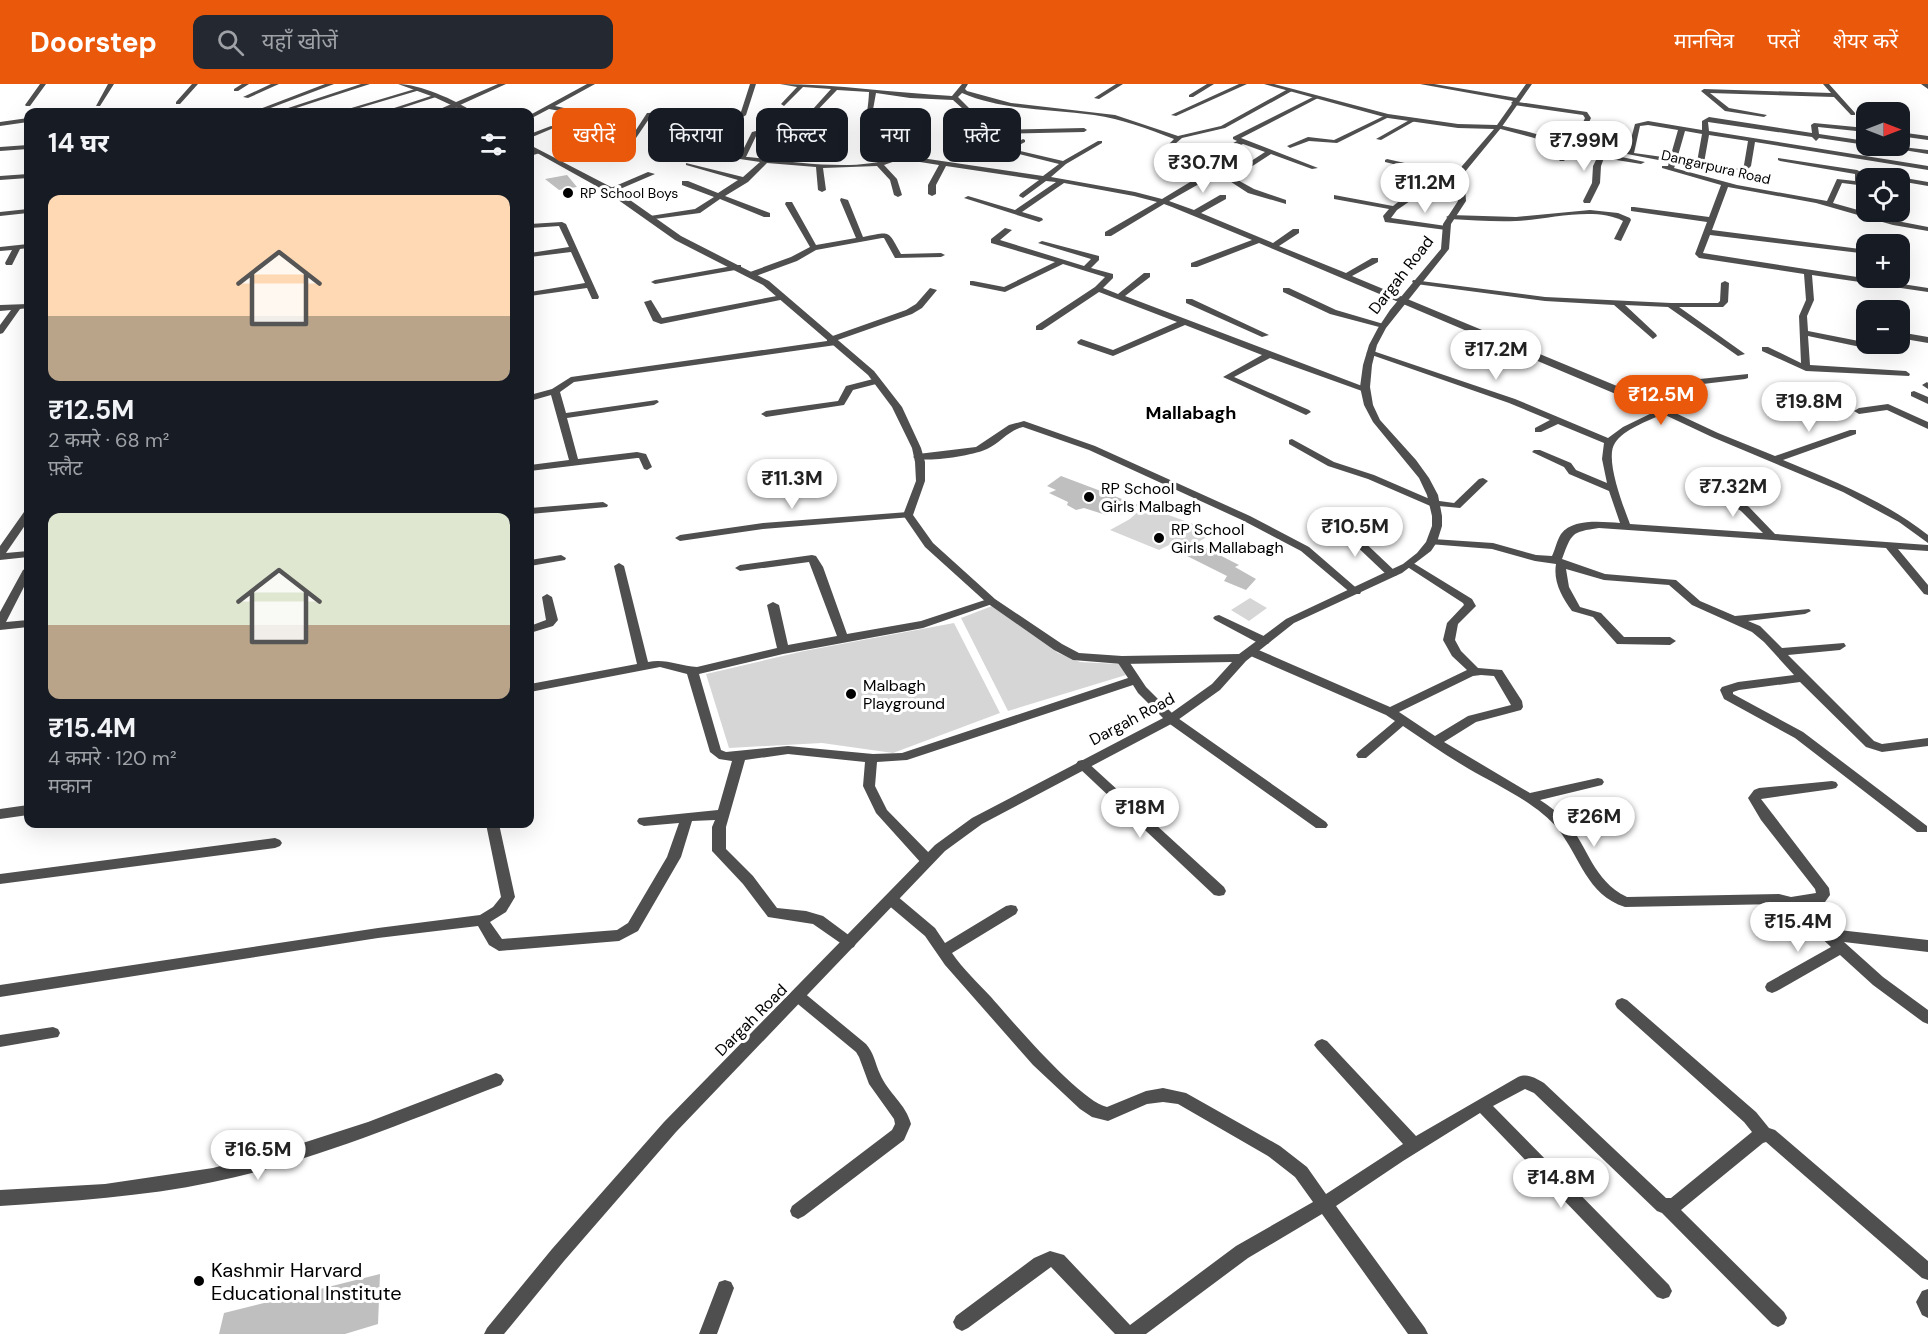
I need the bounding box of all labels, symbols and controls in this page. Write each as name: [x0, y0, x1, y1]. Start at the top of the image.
search box: [193, 15, 613, 69]
text: Doorstep: [30, 24, 157, 61]
icon: search: [214, 26, 247, 59]
text: यहाँ खोजें: [262, 27, 338, 56]
text: मानचित्र: [1674, 27, 1734, 55]
text: परतें: [1767, 27, 1800, 55]
text: शेयर करें: [1833, 27, 1898, 55]
north arrow: [1856, 102, 1910, 156]
map controls: [1856, 102, 1910, 354]
chip: खरीदें: [552, 108, 636, 162]
chip: किराया: [648, 108, 744, 162]
chip: फ़िल्टर: [756, 108, 848, 162]
chip: नया: [860, 108, 931, 162]
chip: फ़्लैट: [943, 108, 1021, 162]
pin: ₹7.99M: [1535, 121, 1633, 172]
text: 14 घर: [48, 126, 109, 160]
text: ₹7.99M: [1549, 127, 1619, 153]
icon: filters: [477, 128, 510, 161]
pin: ₹30.7M: [1154, 143, 1252, 194]
street label: Dangarpura Road: [1660, 146, 1772, 188]
text: ₹30.7M: [1168, 149, 1238, 175]
pin: ₹11.2M: [1376, 163, 1474, 214]
button: locate: [1856, 168, 1910, 222]
text: ₹11.2M: [1394, 169, 1456, 195]
place label: RP School Boys: [580, 184, 678, 202]
marker: RP School Boys: [561, 186, 575, 200]
street label: Dargah Road: [1364, 232, 1438, 318]
icon: home: [225, 234, 333, 342]
button: +: [1856, 234, 1910, 288]
button: −: [1856, 300, 1910, 354]
pin: ₹17.2M: [1447, 330, 1545, 381]
text: ₹17.2M: [1464, 336, 1528, 362]
pin: ₹12.5M: [1612, 375, 1710, 426]
text: ₹12.5M: [1628, 381, 1694, 407]
pin: ₹19.8M: [1760, 382, 1858, 433]
text: ₹19.8M: [1775, 388, 1843, 414]
text: ₹12.5M: [48, 393, 134, 427]
district label: Mallabagh: [1146, 401, 1236, 425]
text: 2 कमरे · 68 m²: [48, 427, 169, 453]
text: फ़्लैट: [48, 455, 83, 481]
pin: ₹11.3M: [743, 459, 841, 510]
text: ₹11.3M: [761, 465, 823, 491]
pin: ₹7.32M: [1684, 467, 1782, 518]
text: ₹7.32M: [1699, 473, 1767, 499]
place label: RP School Girls Malbagh: [1101, 478, 1201, 517]
marker: RP School Girls Malbagh: [1082, 490, 1096, 504]
pin: ₹10.5M: [1306, 507, 1404, 558]
text: ₹10.5M: [1321, 513, 1389, 539]
place label: RP School Girls Mallabagh: [1171, 519, 1284, 558]
marker: RP School Girls Mallabagh: [1152, 531, 1166, 545]
icon: home: [225, 552, 333, 660]
place label: Malbagh Playground: [863, 675, 945, 714]
marker: Malbagh Playground: [844, 687, 858, 701]
street label: Dargah Road: [1086, 688, 1178, 750]
text: ₹15.4M: [48, 711, 136, 745]
text: 4 कमरे · 120 m²: [48, 745, 177, 771]
text: मकान: [48, 773, 92, 799]
pin: ₹18M: [1104, 788, 1176, 839]
text: ₹18M: [1115, 794, 1165, 820]
pin: ₹26M: [1558, 797, 1630, 848]
text: ₹26M: [1567, 803, 1621, 829]
pin: ₹15.4M: [1749, 902, 1847, 953]
text: ₹15.4M: [1764, 908, 1832, 934]
street label: Dargah Road: [710, 979, 792, 1061]
pin: ₹16.5M: [209, 1130, 307, 1181]
text: ₹16.5M: [225, 1136, 291, 1162]
pin: ₹14.8M: [1512, 1158, 1610, 1209]
text: ₹14.8M: [1527, 1164, 1595, 1190]
place label: Kashmir Harvard Educational Institute: [211, 1257, 402, 1306]
marker: Kashmir Harvard Educational Institute: [192, 1274, 206, 1288]

